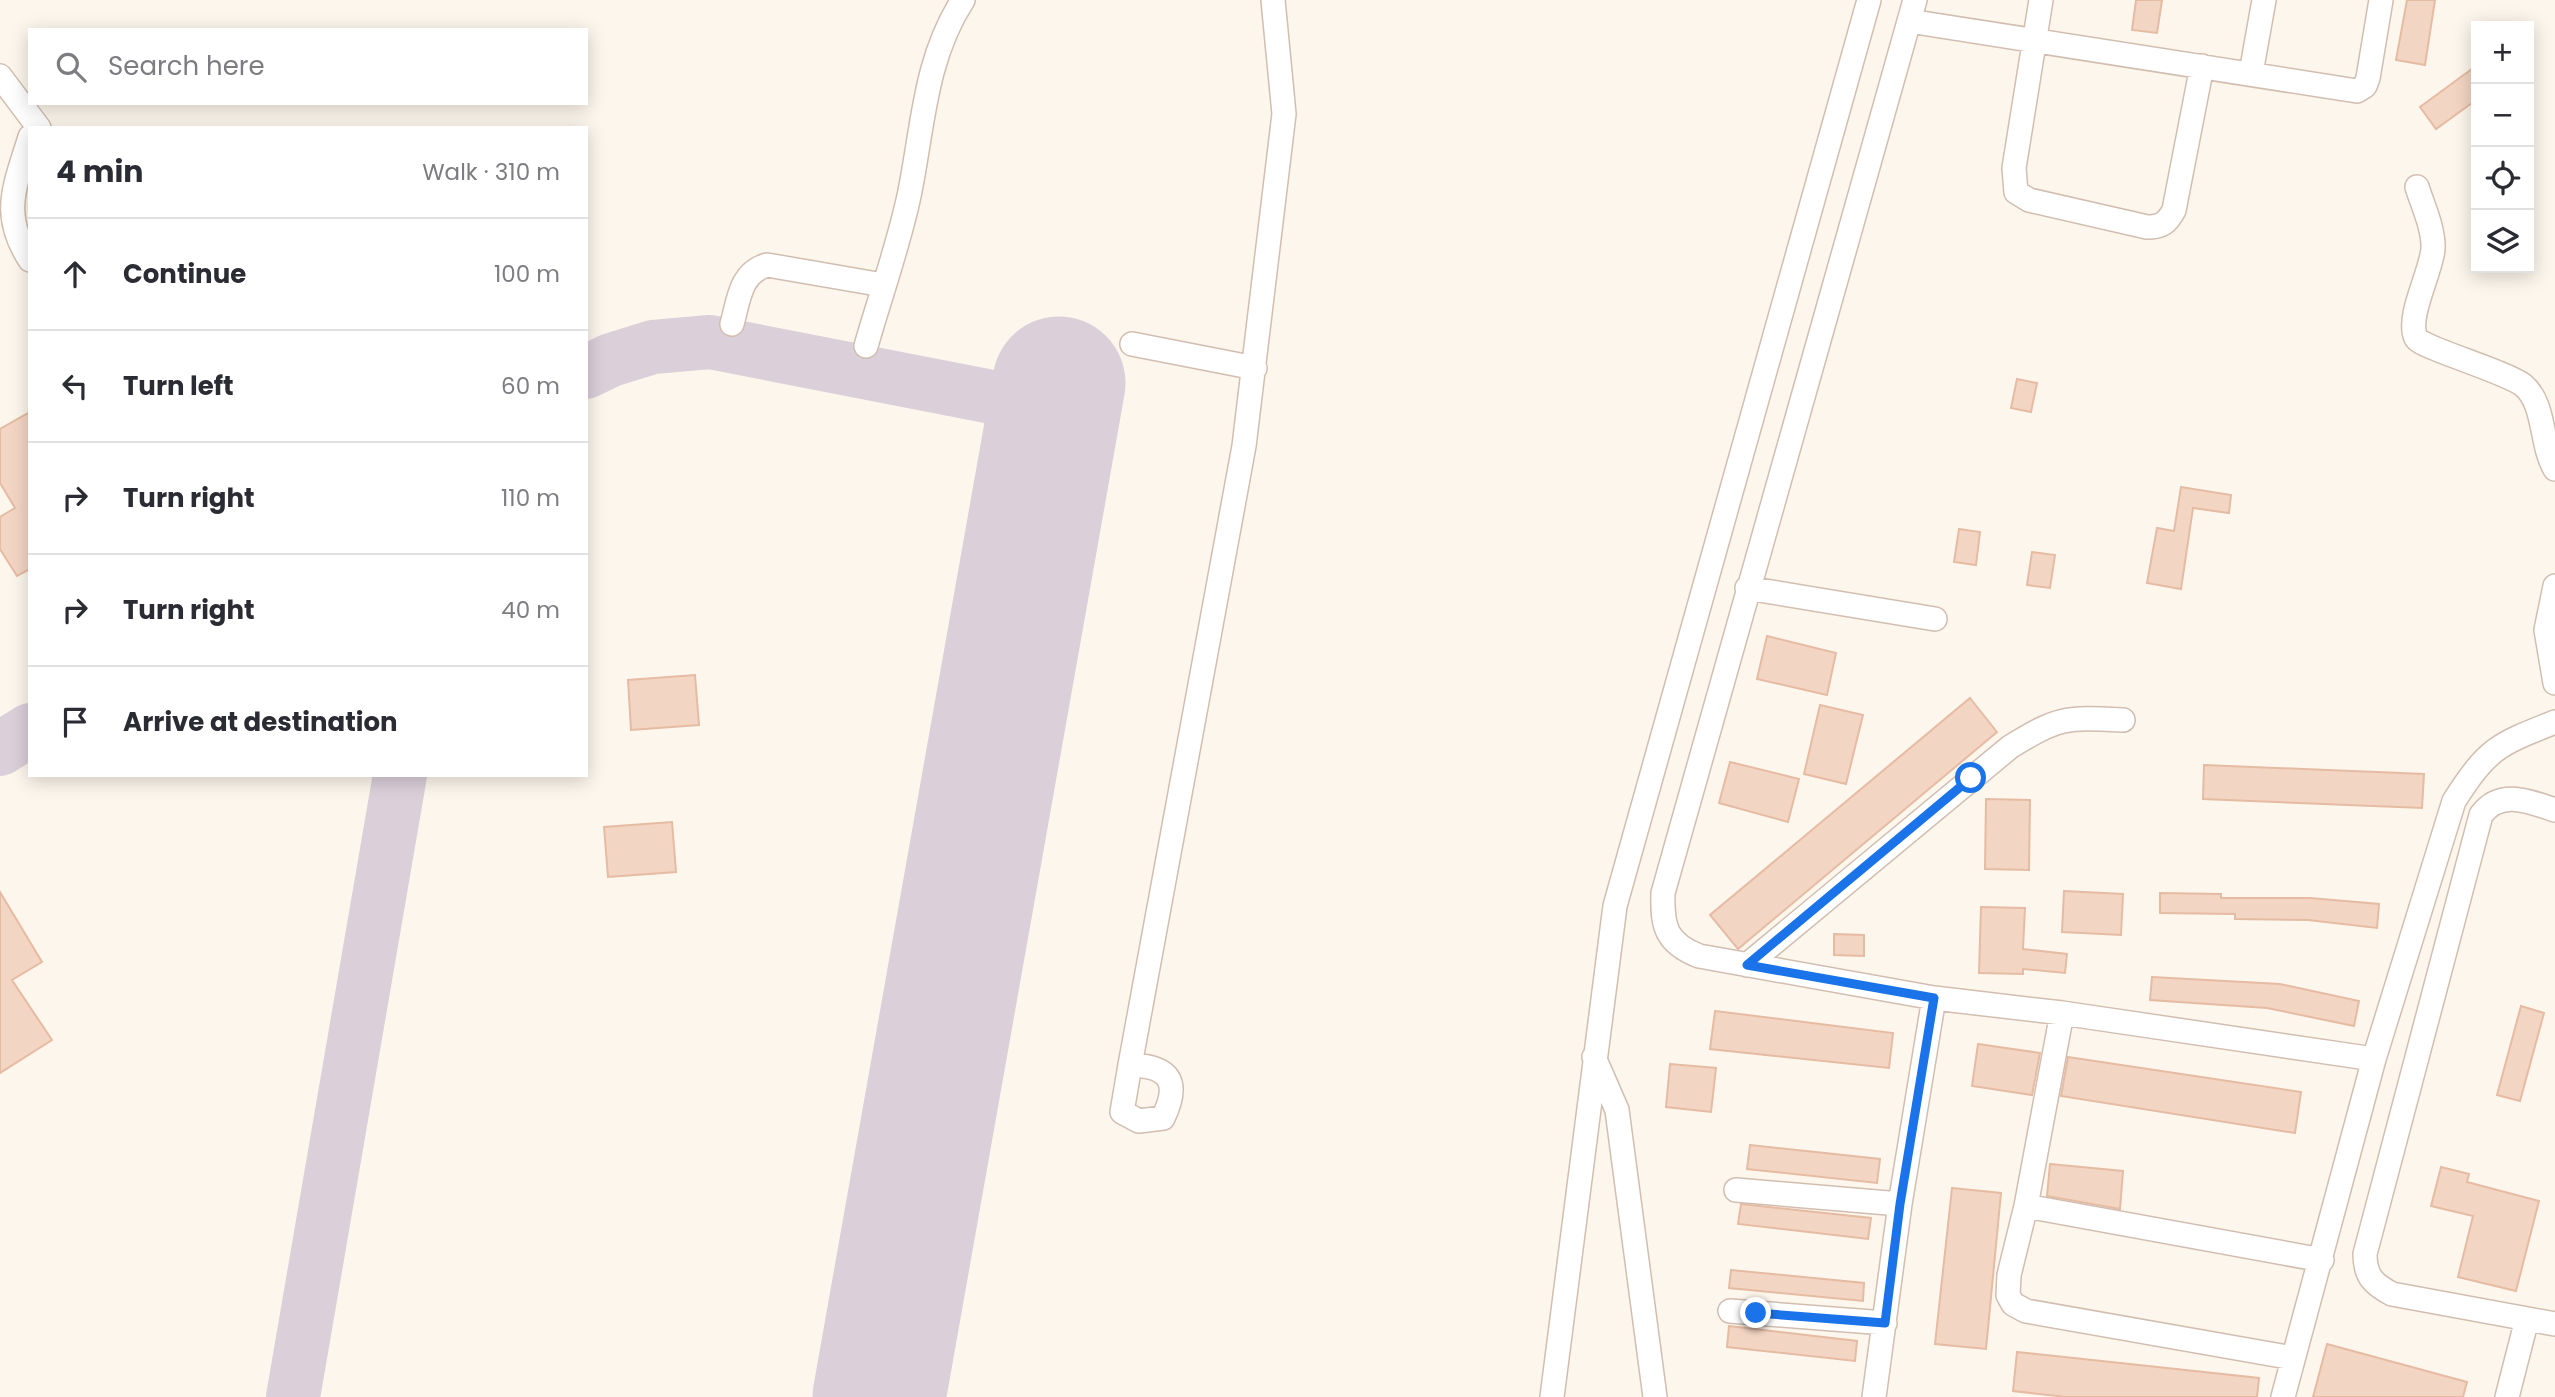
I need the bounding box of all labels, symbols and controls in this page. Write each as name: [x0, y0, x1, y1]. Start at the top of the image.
map controls: [2471, 21, 2534, 273]
button: +: [2471, 21, 2534, 84]
search box: [28, 28, 588, 105]
icon: search: [52, 48, 90, 86]
text: Search here: [108, 48, 265, 84]
button: −: [2471, 84, 2534, 147]
button: locate: [2471, 147, 2534, 210]
text: 4 min: [56, 150, 144, 193]
text: Walk · 310 m: [422, 156, 560, 188]
button: layers: [2471, 210, 2534, 273]
icon: ahead: [56, 255, 94, 293]
text: Continue: [123, 256, 246, 292]
text: 100 m: [494, 258, 560, 290]
icon: left: [56, 367, 94, 405]
text: Turn left: [123, 368, 234, 404]
text: 60 m: [501, 370, 560, 402]
icon: right: [56, 479, 94, 517]
text: Turn right: [123, 480, 255, 516]
text: 110 m: [501, 482, 560, 514]
icon: right: [56, 591, 94, 629]
text: Turn right: [123, 592, 255, 628]
text: 40 m: [501, 594, 560, 626]
icon: arrive: [56, 703, 94, 741]
text: Arrive at destination: [123, 704, 398, 740]
route start: [1955, 762, 1986, 793]
route end: [1740, 1297, 1771, 1328]

